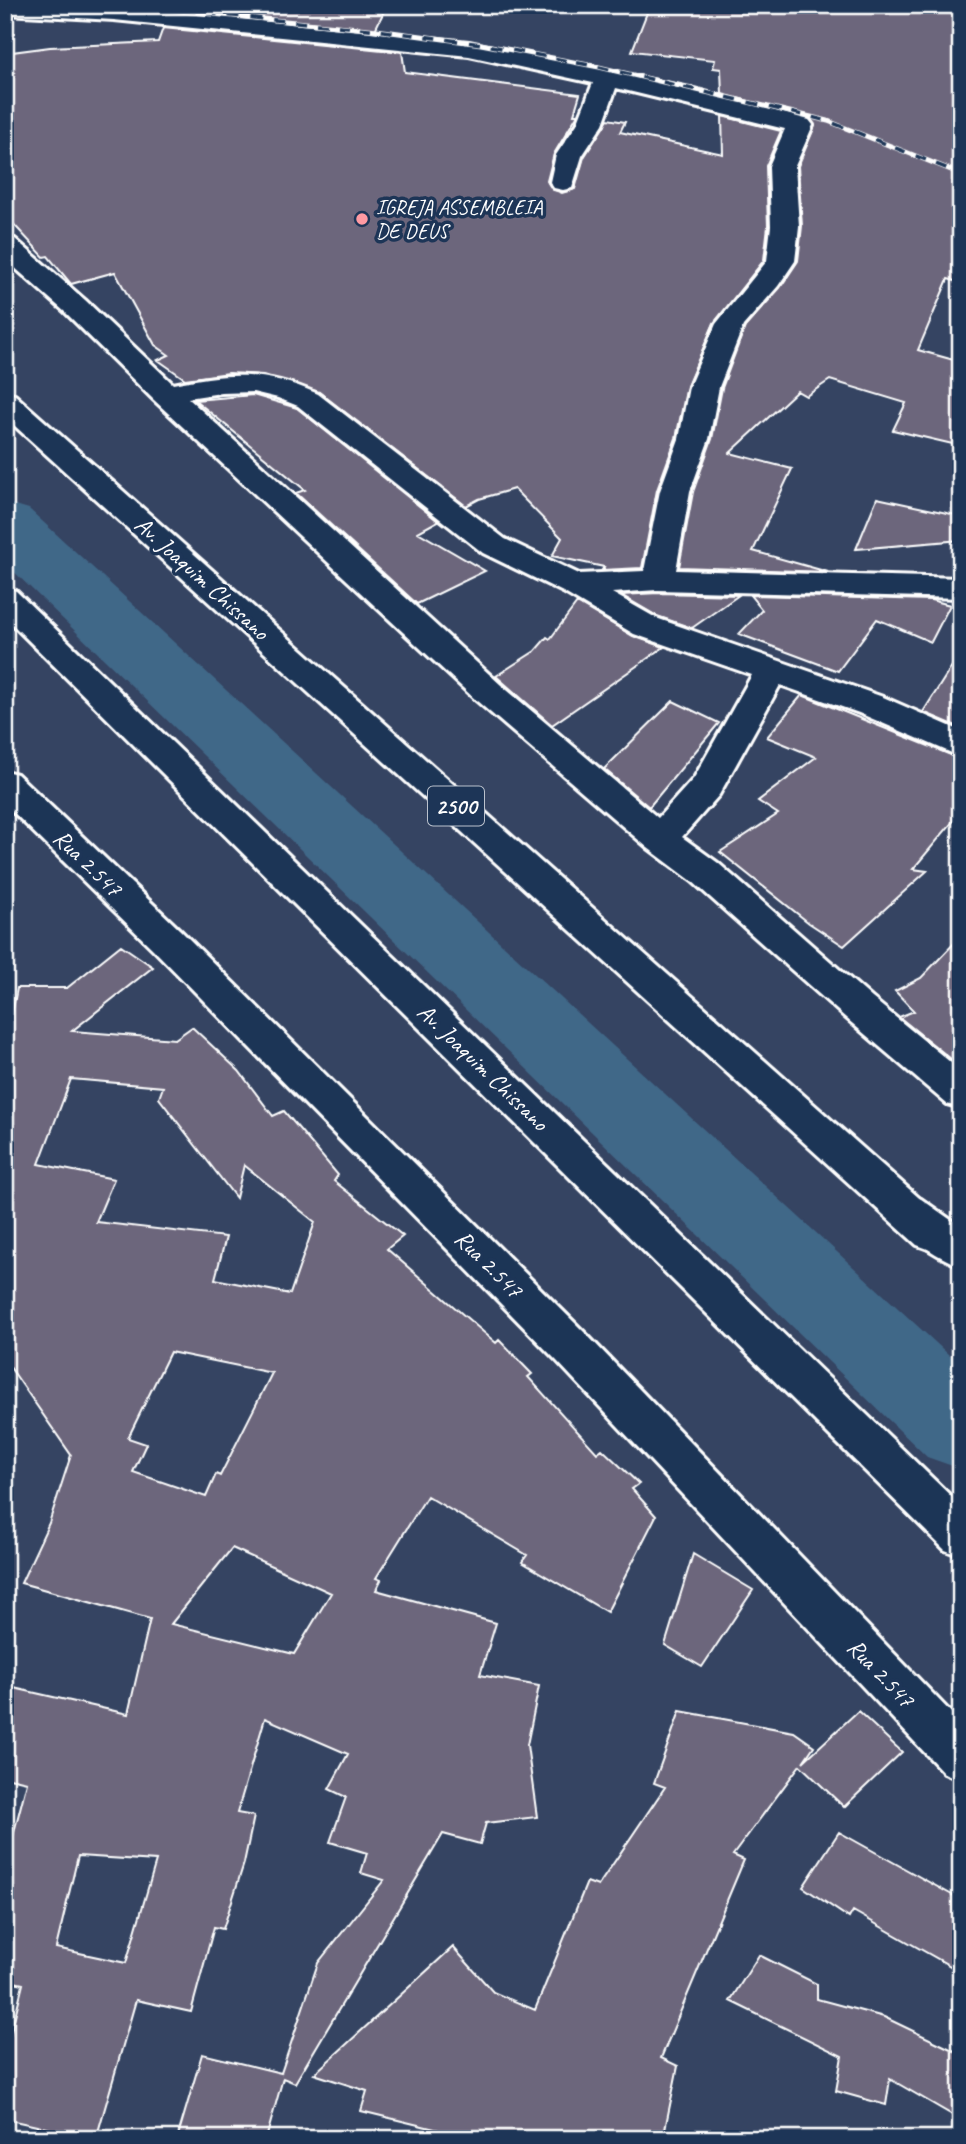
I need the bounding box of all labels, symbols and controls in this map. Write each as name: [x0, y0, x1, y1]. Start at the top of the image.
place label: IGREJA ASSEMBLEIA DE DEUS: [376, 194, 543, 244]
marker: IGREJA ASSEMBLEIA DE DEUS: [354, 211, 370, 227]
street label: Av. Joaquim Chissano: [129, 510, 277, 647]
road number: 2500: [428, 786, 484, 826]
street label: Rua 2.547: [47, 823, 130, 904]
street label: Av. Joaquim Chissano: [411, 997, 556, 1138]
street label: Rua 2.547: [449, 1224, 530, 1305]
street label: Rua 2.547: [841, 1632, 922, 1715]

